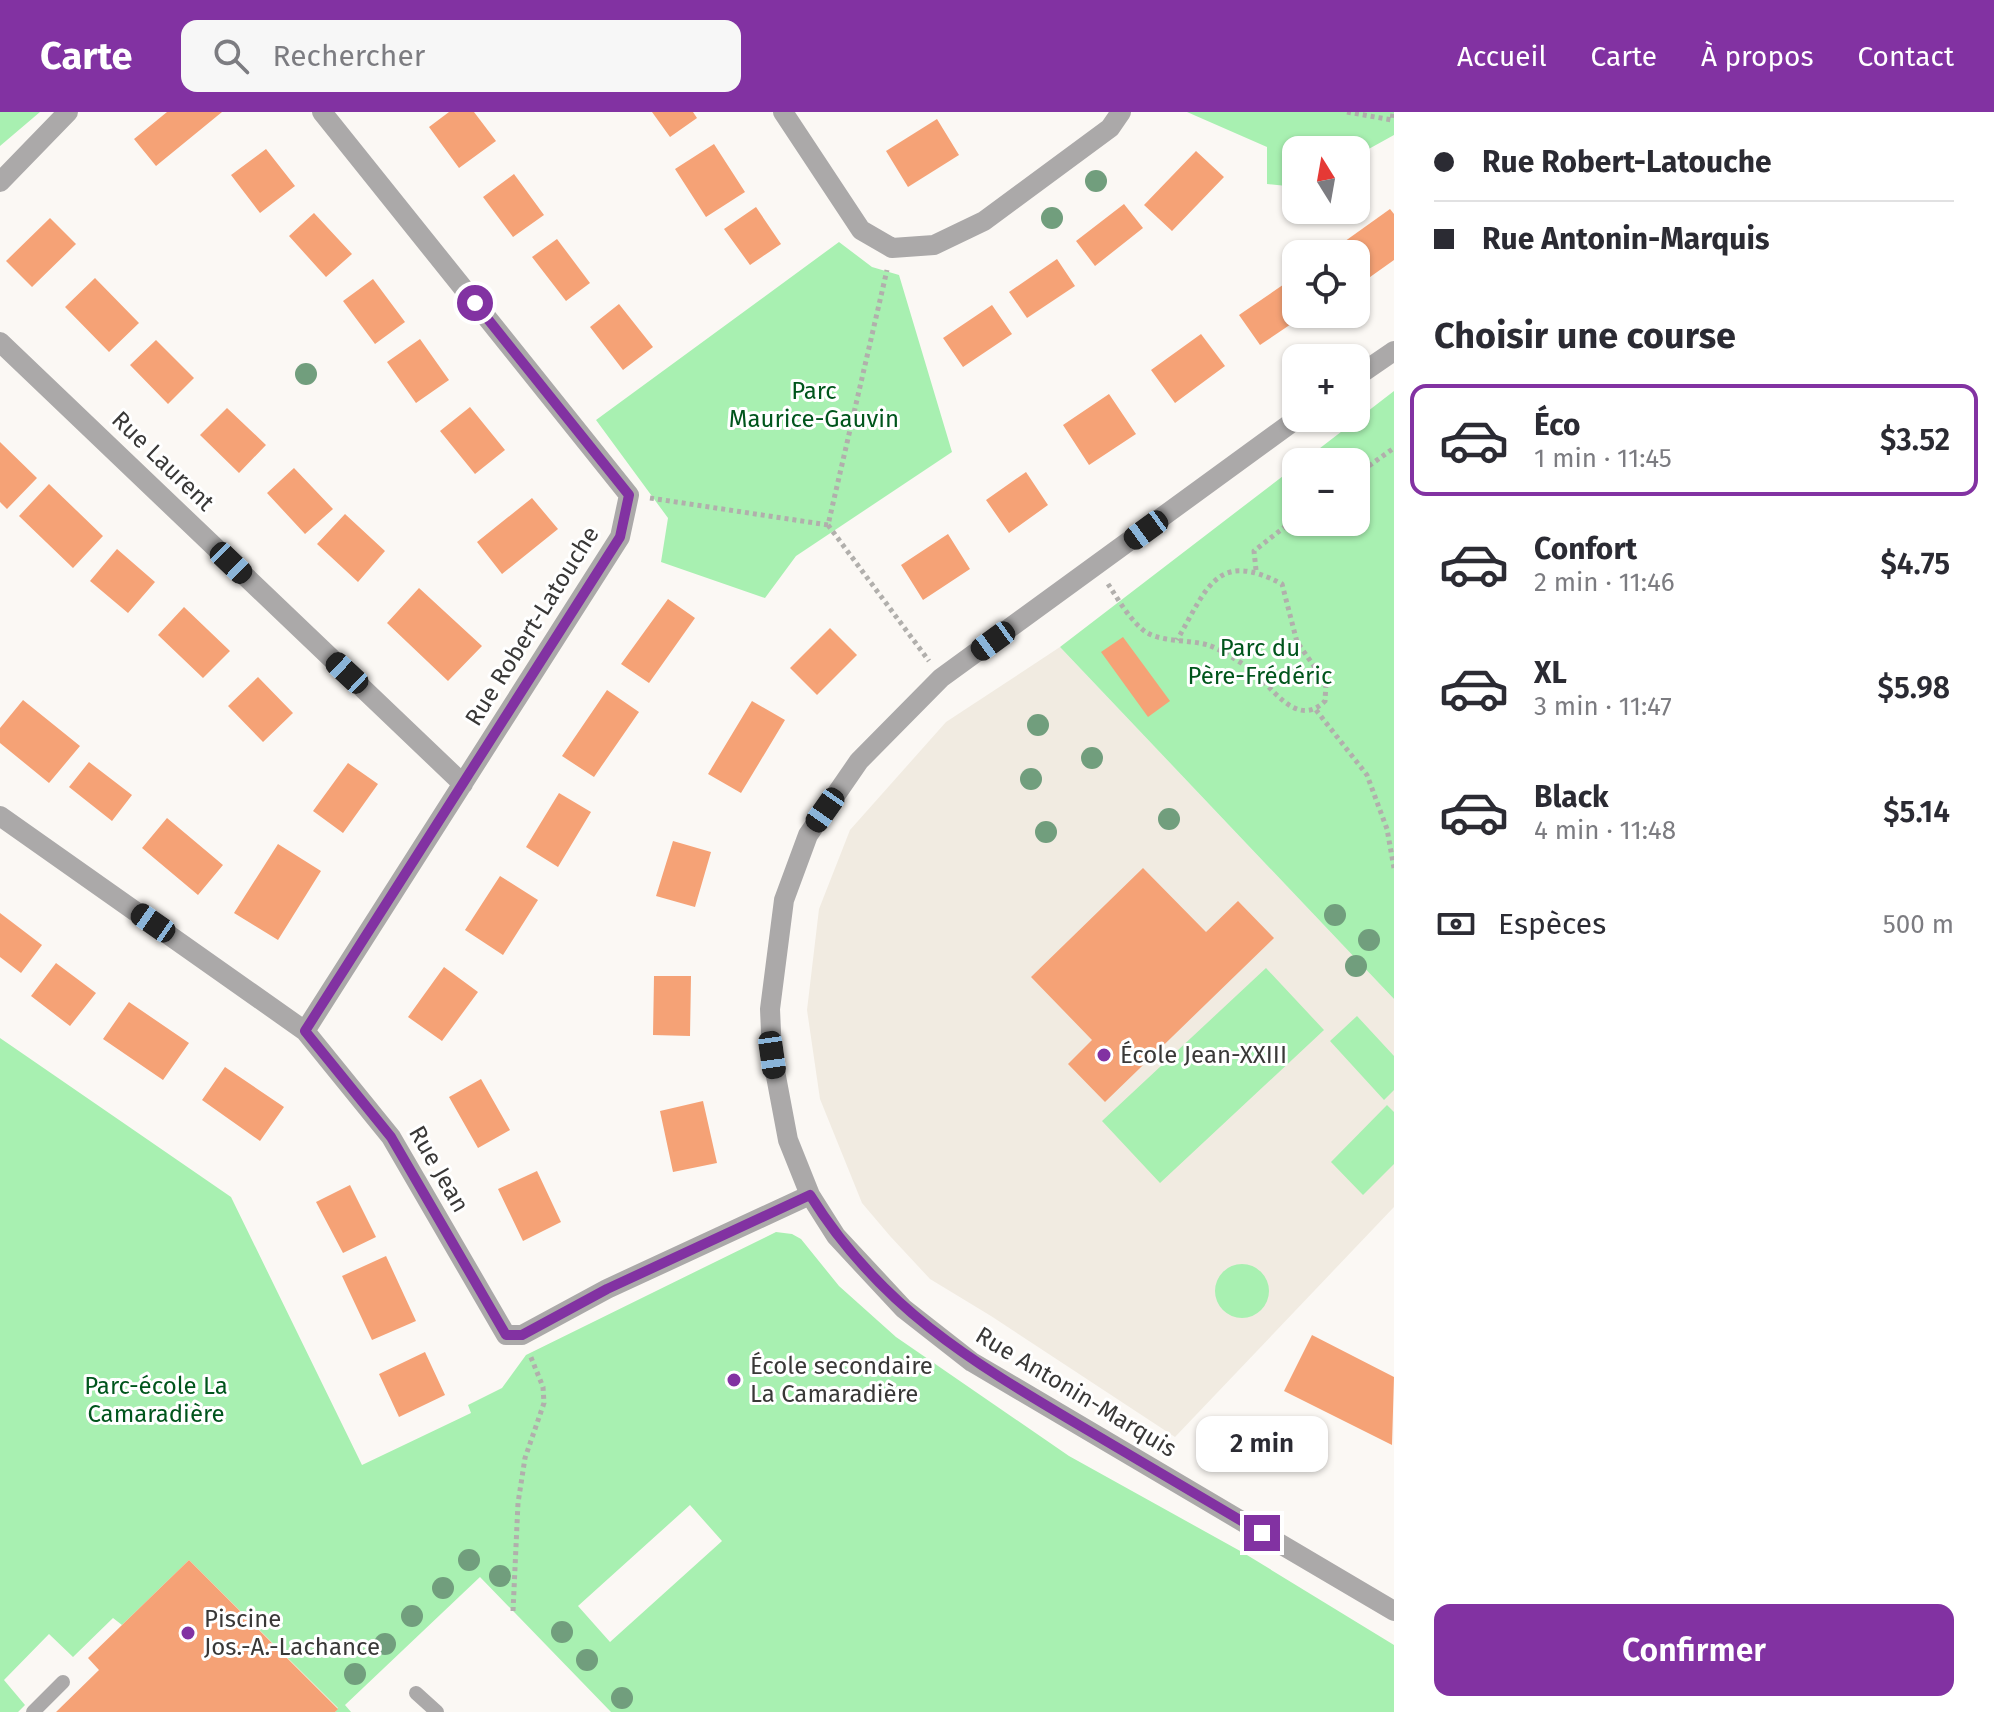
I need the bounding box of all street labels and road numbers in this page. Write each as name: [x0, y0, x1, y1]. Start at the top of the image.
street label: Rue Laurent: [106, 405, 220, 517]
street label: Rue Robert-Latouche: [459, 521, 605, 731]
street label: Rue Jean: [403, 1121, 475, 1217]
street label: Rue Antonin-Marquis: [971, 1321, 1181, 1463]

